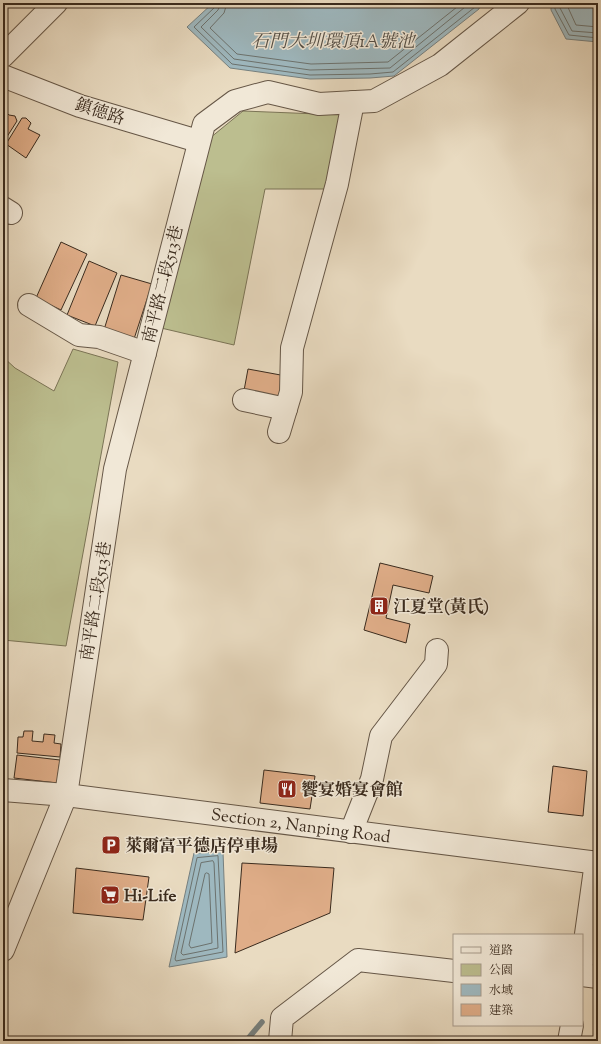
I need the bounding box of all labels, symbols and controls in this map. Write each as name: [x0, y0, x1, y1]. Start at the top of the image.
water label: 石門大圳環頂1A號池: [251, 30, 417, 56]
street label: 鎮德路: [71, 94, 127, 132]
street label: 南平路二段513巷: [138, 223, 190, 346]
street label: 南平路二段513巷: [76, 540, 118, 663]
building icon: 江夏堂(黃氏): [368, 595, 390, 617]
place label: 江夏堂(黃氏): [393, 596, 489, 620]
restaurant icon: 饗宴婚宴會館: [276, 778, 298, 800]
place label: 饗宴婚宴會館: [301, 779, 403, 803]
street label: Section 2, Nanping Road: [210, 804, 392, 850]
parking icon: 萊爾富平德店停車場: [100, 834, 122, 856]
place label: 萊爾富平德店停車場: [125, 835, 278, 859]
supermarket icon: Hi-Life: [99, 884, 121, 906]
place label: Hi-Life: [124, 885, 177, 909]
legend: [453, 934, 583, 1026]
text: 道路: [489, 942, 513, 960]
text: 公園: [489, 962, 513, 980]
text: 水域: [489, 982, 513, 1000]
text: 建築: [489, 1002, 513, 1020]

